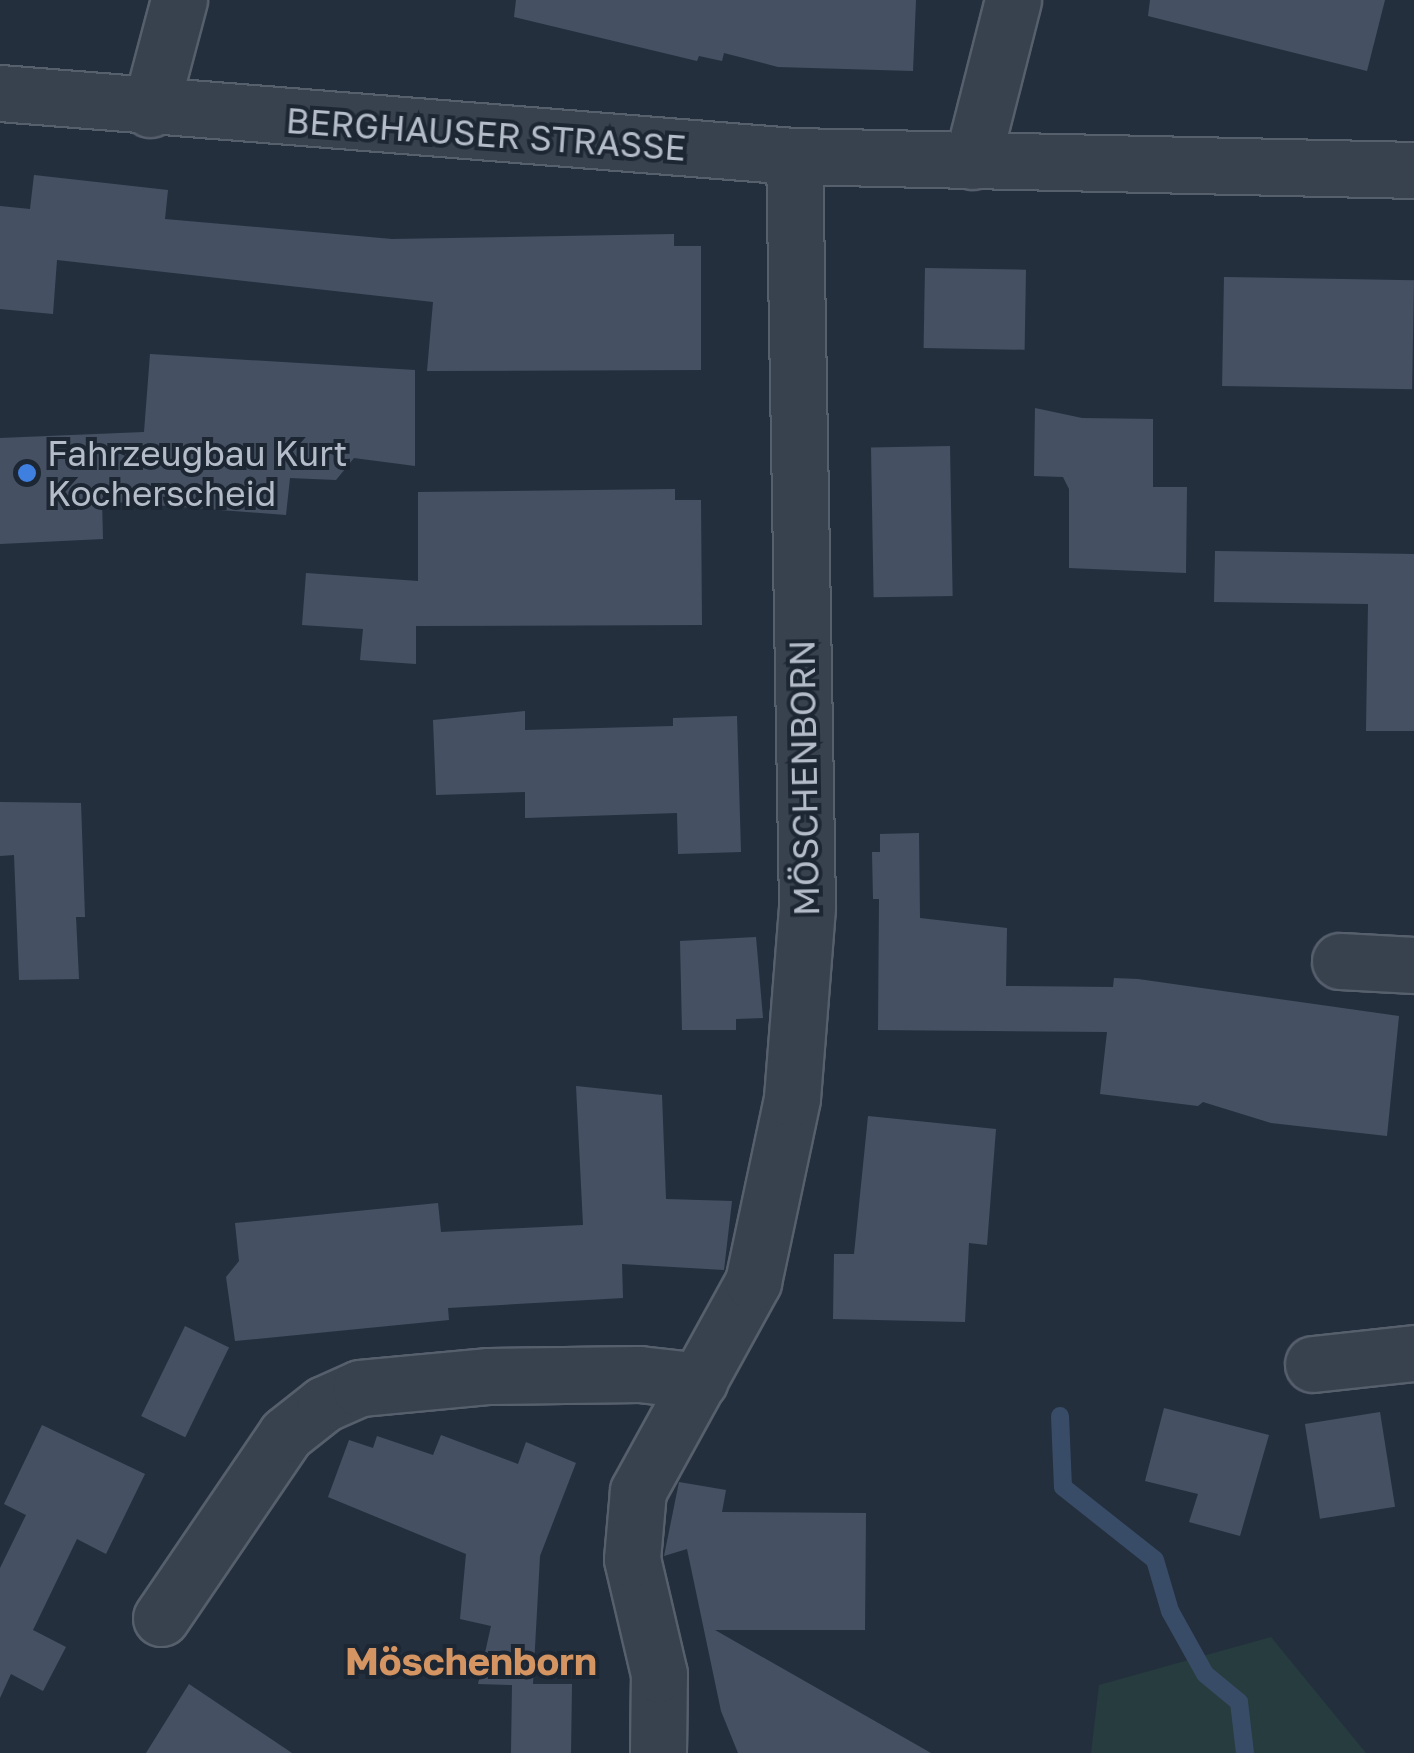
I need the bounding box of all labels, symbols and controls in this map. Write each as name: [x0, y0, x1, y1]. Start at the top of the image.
street label: BERGHAUSER STRASSE: [285, 99, 687, 169]
place label: Fahrzeugbau Kurt Kocherscheid: [47, 432, 347, 514]
marker: Fahrzeugbau Kurt Kocherscheid: [16, 462, 38, 484]
street label: MÖSCHENBORN: [781, 639, 827, 917]
district label: Möschenborn: [345, 1638, 597, 1684]

